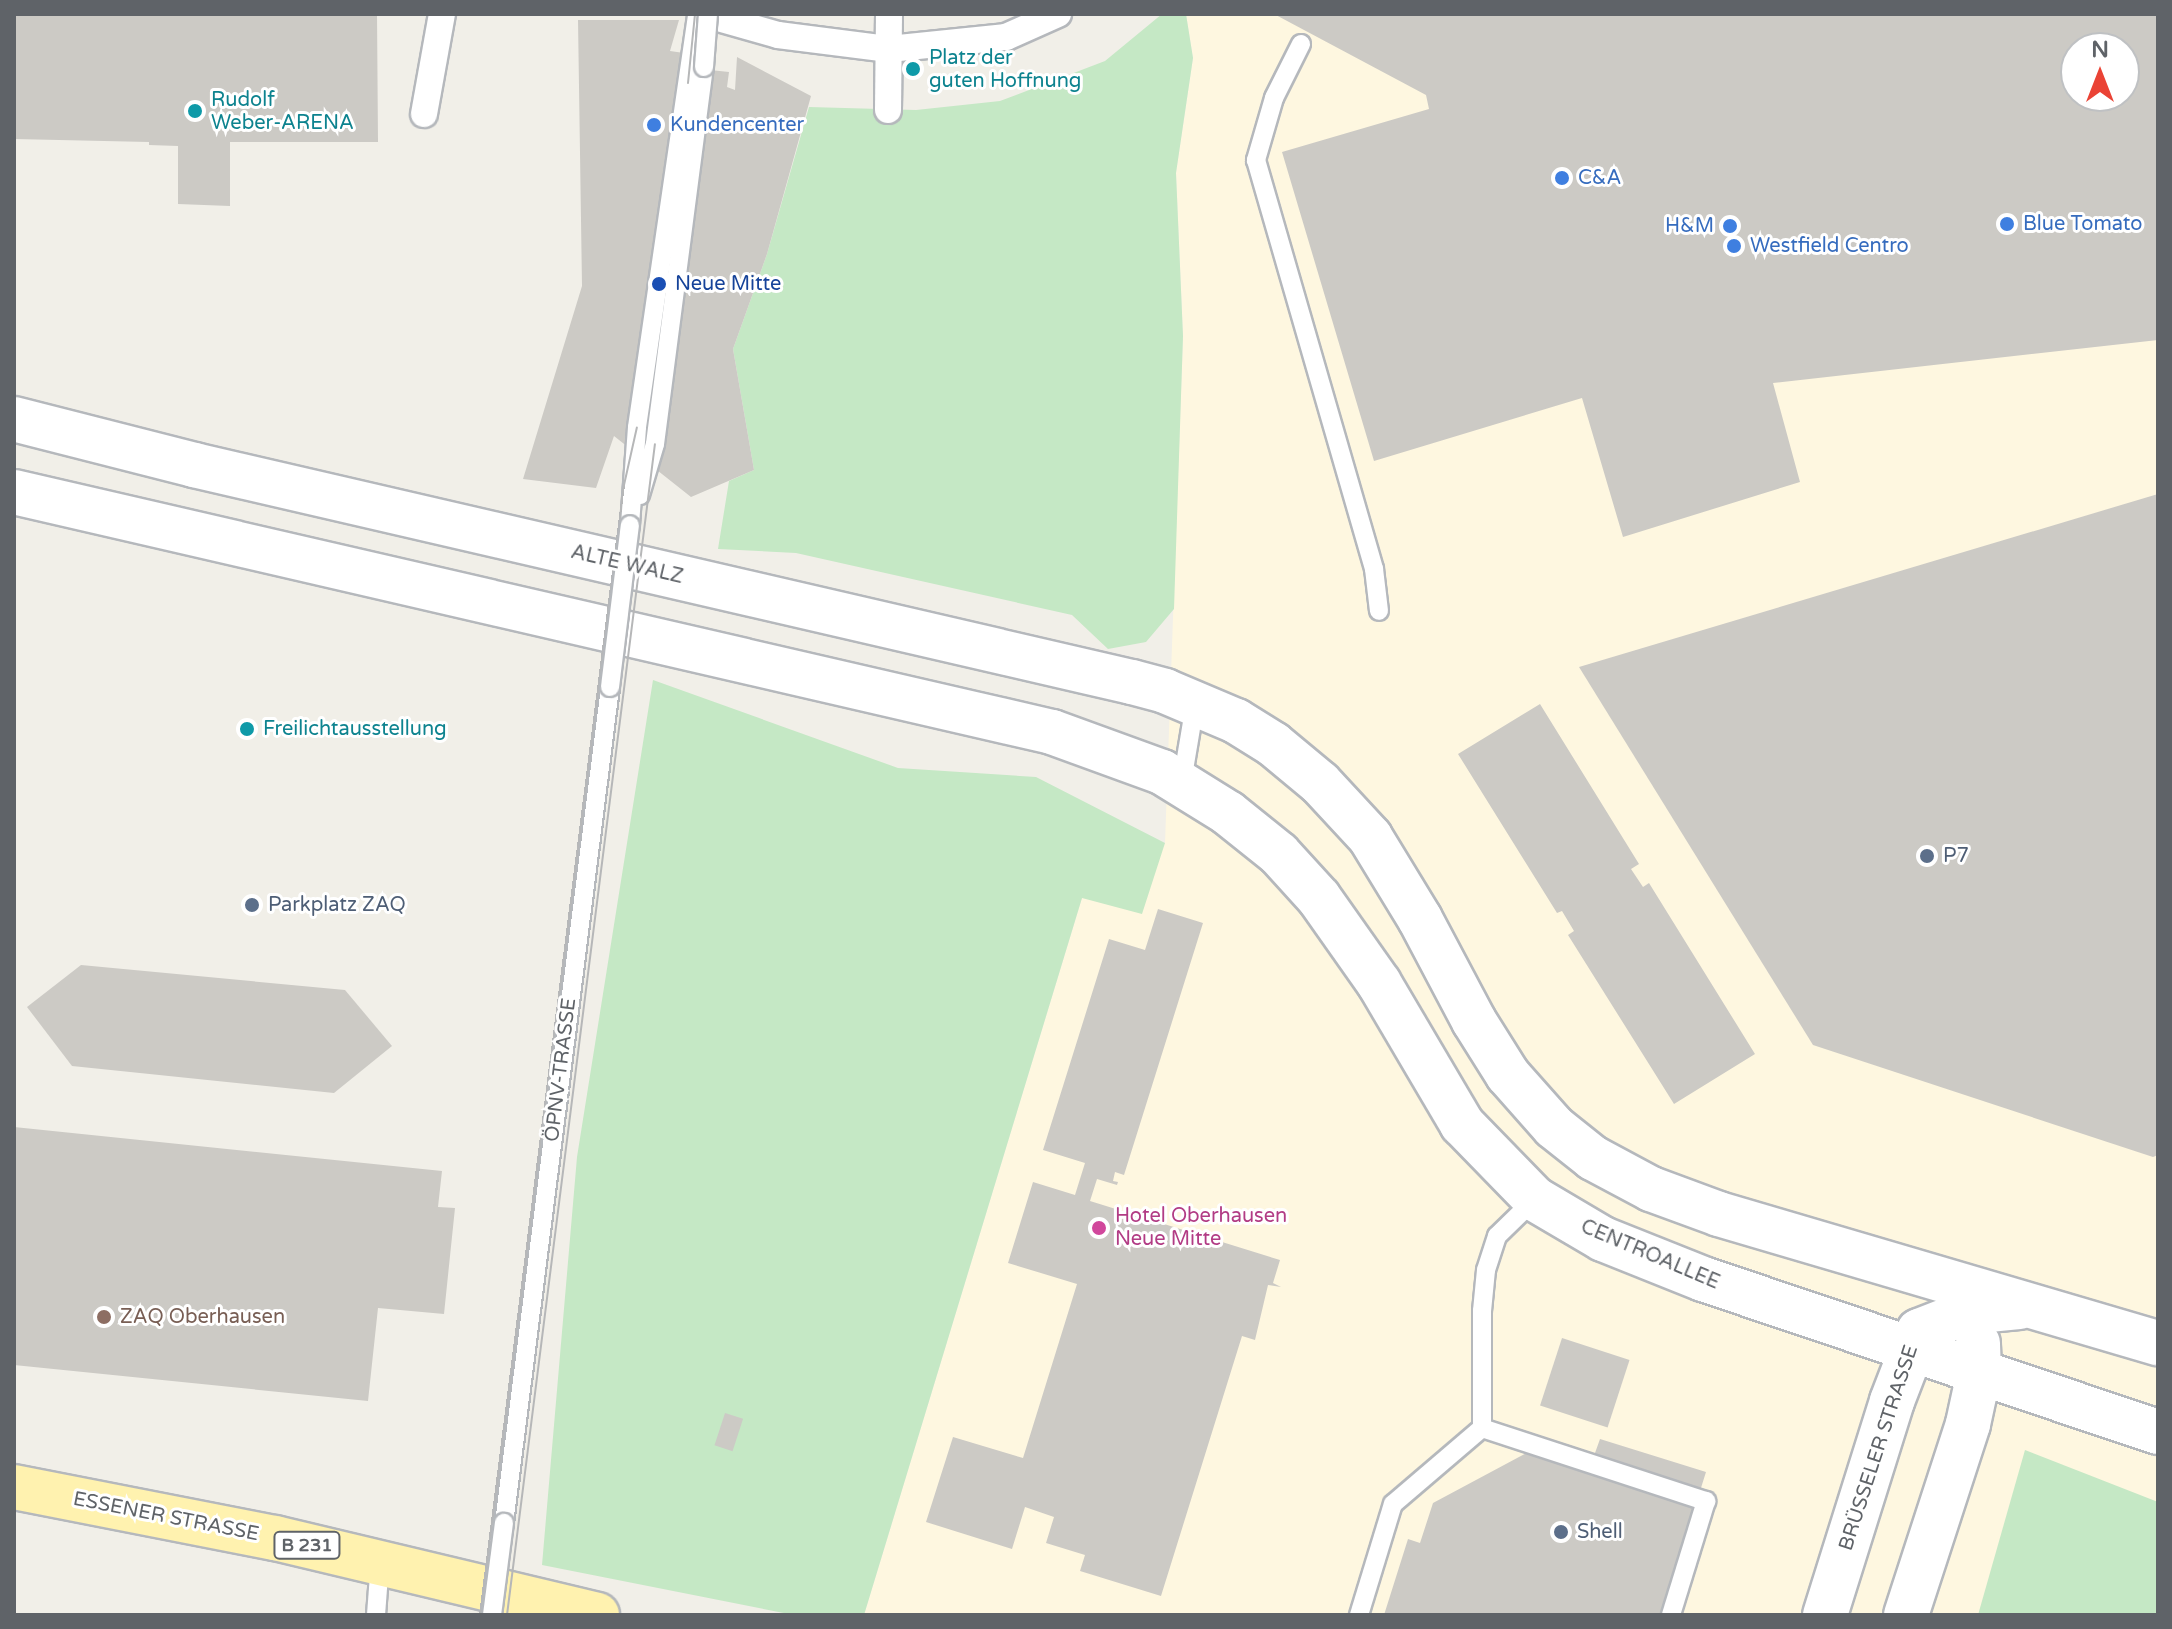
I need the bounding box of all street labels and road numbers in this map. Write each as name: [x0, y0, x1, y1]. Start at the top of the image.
street label: ALTE WALZ: [568, 540, 686, 590]
street label: ÖPNV-TRASSE: [540, 997, 582, 1143]
street label: CENTROALLEE: [1577, 1215, 1723, 1295]
street label: BRÜSSELER STRASSE: [1834, 1342, 1924, 1554]
street label: ESSENER STRASSE: [71, 1487, 261, 1547]
road number: B 231: [273, 1531, 341, 1559]

